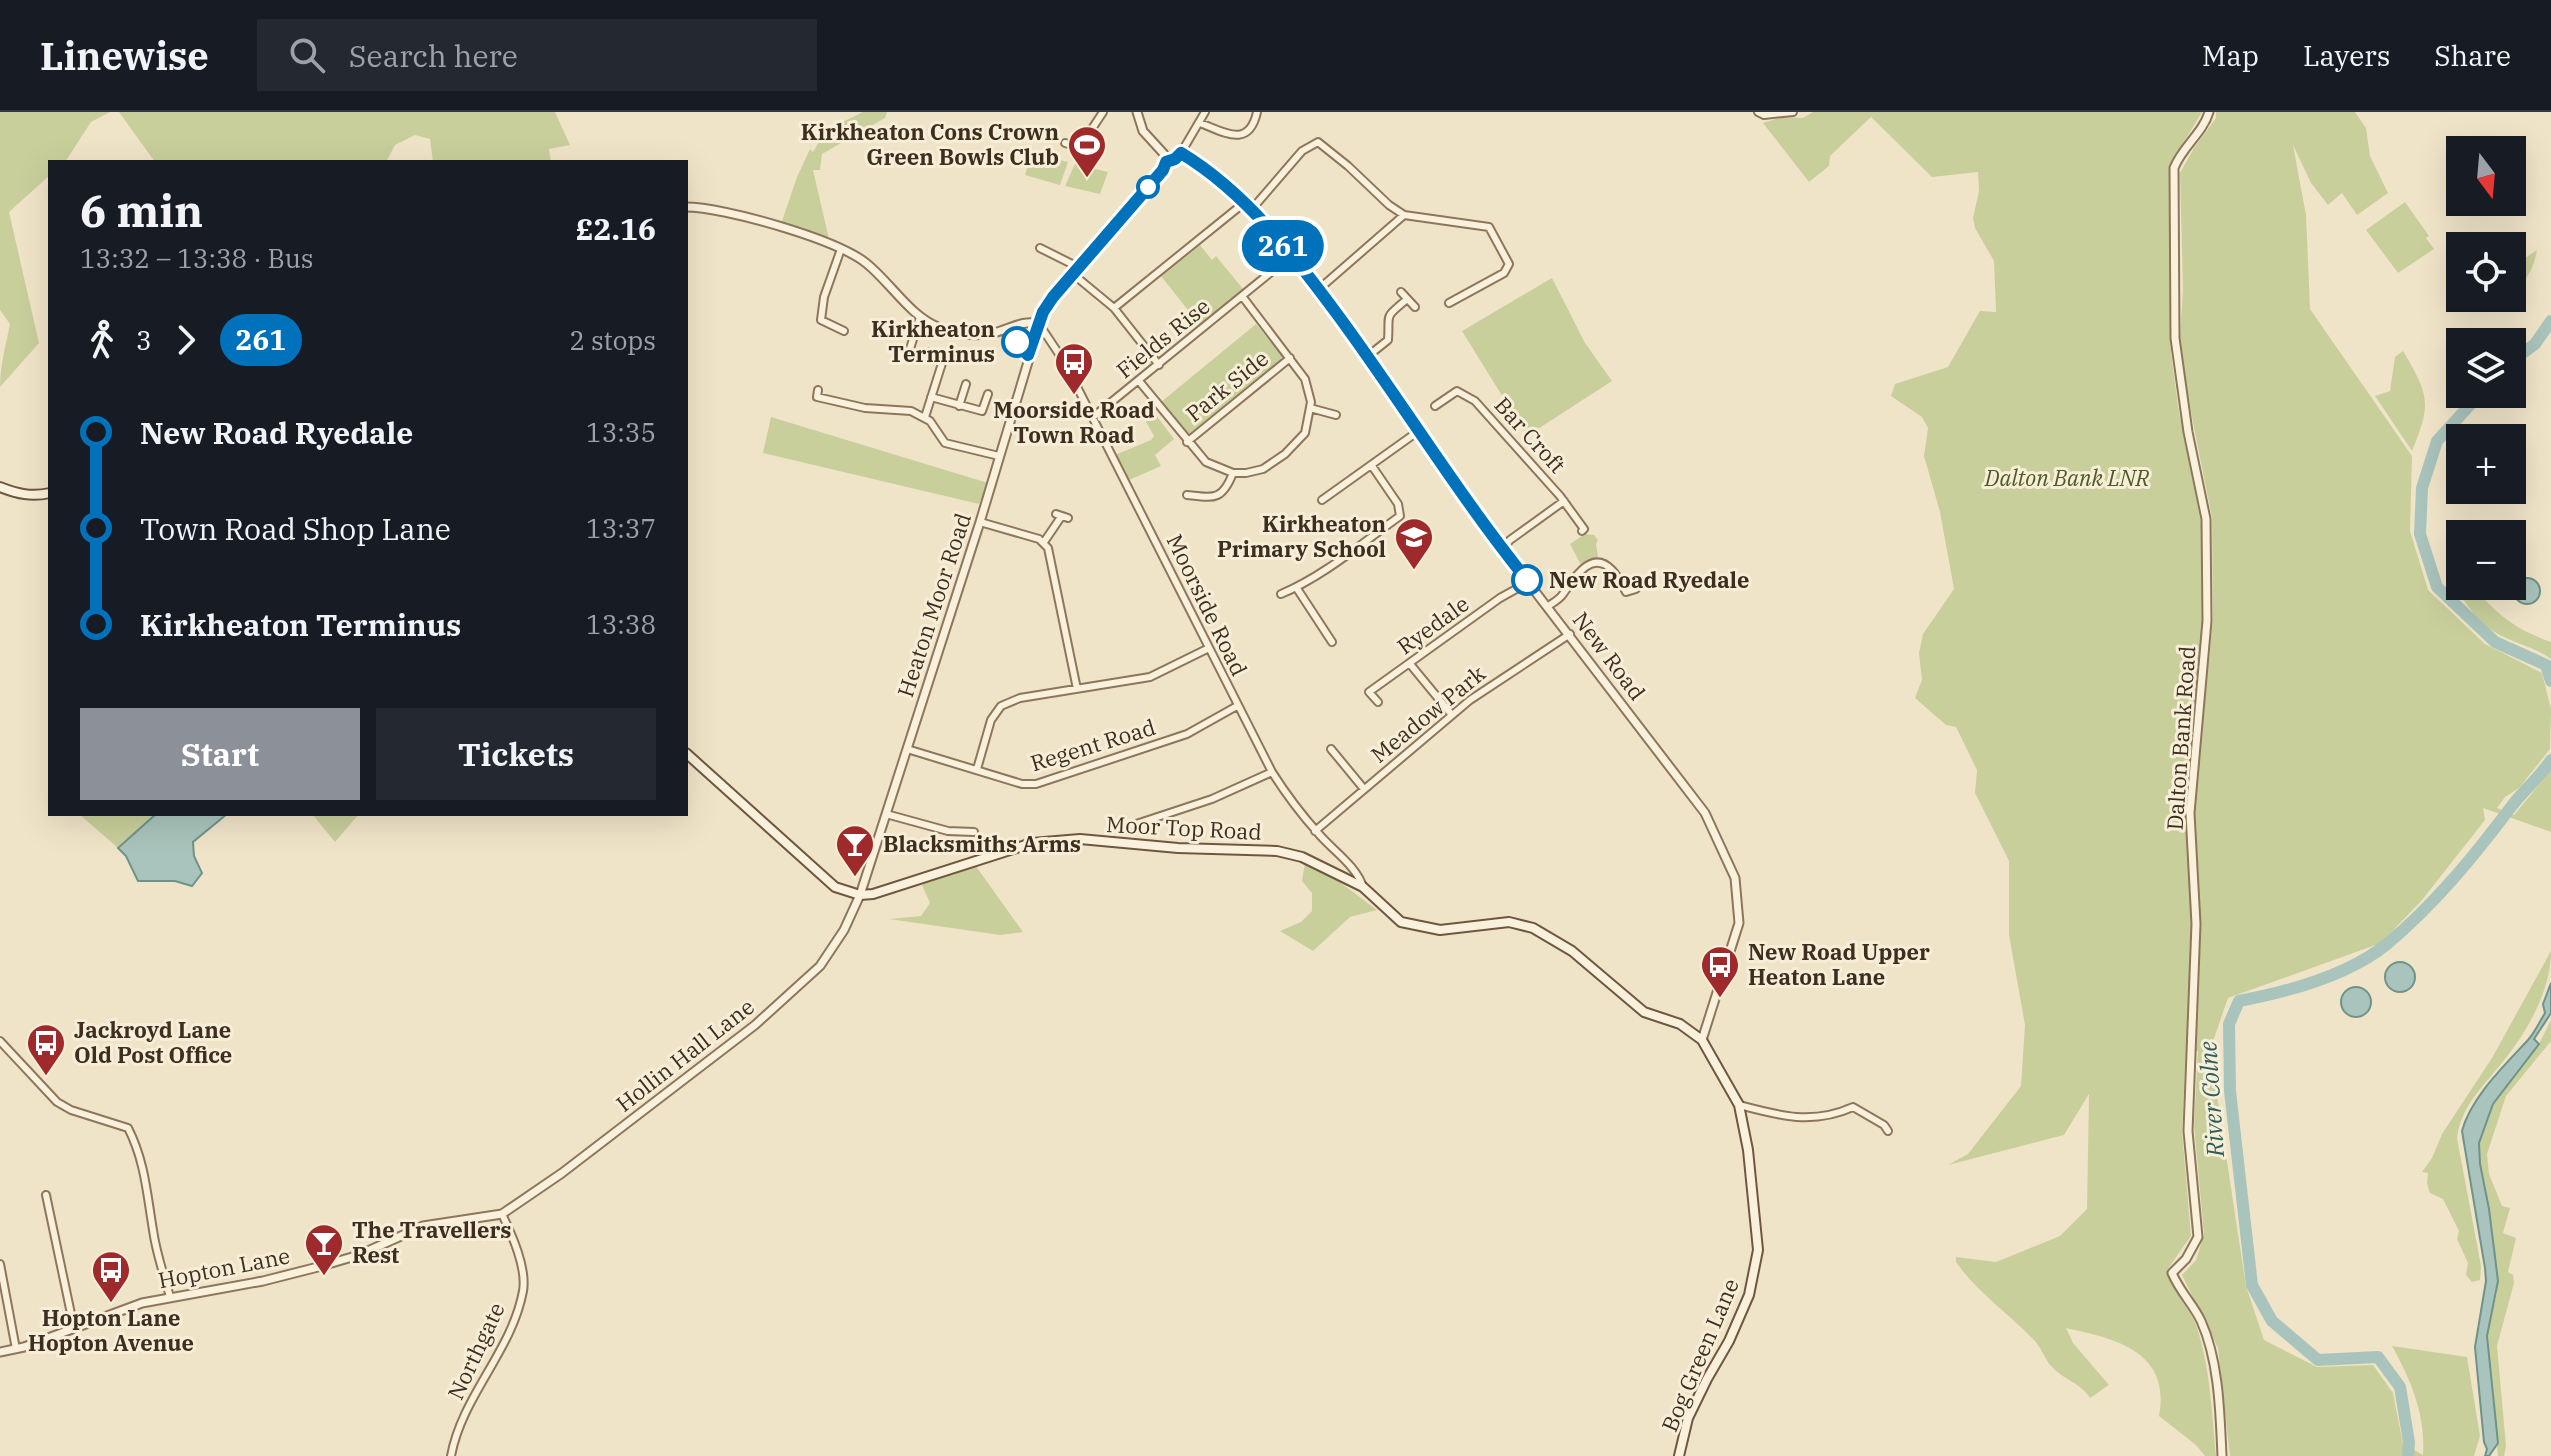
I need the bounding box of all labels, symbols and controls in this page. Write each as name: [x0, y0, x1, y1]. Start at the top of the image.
search box: [257, 19, 817, 91]
text: Linewise: [40, 31, 209, 80]
icon: search: [285, 33, 329, 77]
text: Search here: [349, 36, 518, 75]
text: Map: [2202, 37, 2259, 74]
text: Layers: [2303, 37, 2390, 74]
text: Share: [2434, 37, 2511, 74]
place label: Kirkheaton Cons Crown Green Bowls Club: [801, 117, 1059, 171]
sports icon: Kirkheaton Cons Crown Green Bowls Club: [1066, 124, 1108, 179]
north arrow: [2446, 136, 2526, 216]
map controls: [2446, 136, 2526, 600]
unlabelled marker: [1137, 176, 1159, 198]
text: 6 min: [80, 182, 203, 239]
text: £2.16: [576, 209, 656, 248]
line badge: 261: [1237, 220, 1329, 272]
text: 261: [1258, 227, 1308, 264]
button: locate: [2446, 232, 2526, 312]
text: 13:32 – 13:38 · Bus: [80, 241, 314, 275]
street label: Fields Rise: [1110, 291, 1215, 384]
place label: Kirkheaton Terminus: [871, 314, 995, 368]
icon: walk: [80, 318, 124, 362]
icon: forward: [164, 318, 208, 362]
text: 261: [236, 321, 286, 358]
text: 3: [136, 323, 152, 357]
text: 2 stops: [569, 323, 656, 357]
marker: Kirkheaton Terminus: [1002, 327, 1032, 357]
button: layers: [2446, 328, 2526, 408]
bus stop icon: Moorside Road Town Road: [1053, 341, 1095, 396]
street label: Park Side: [1179, 343, 1274, 428]
street label: Bar Croft: [1489, 390, 1572, 479]
place label: Moorside Road Town Road: [993, 395, 1155, 449]
text: New Road Ryedale: [140, 413, 413, 452]
text: 13:35: [586, 415, 656, 449]
button: +: [2446, 424, 2526, 504]
park label: Dalton Bank LNR: [1984, 463, 2149, 492]
text: Town Road Shop Lane: [140, 509, 451, 548]
street label: Heaton Moor Road: [890, 509, 977, 701]
place label: Kirkheaton Primary School: [1217, 509, 1386, 563]
text: 13:37: [586, 511, 656, 545]
school or university icon: Kirkheaton Primary School: [1393, 516, 1435, 571]
button: −: [2446, 520, 2526, 600]
street label: Moorside Road: [1161, 529, 1254, 681]
marker: New Road Ryedale: [1512, 565, 1542, 595]
place label: New Road Ryedale: [1549, 565, 1749, 594]
street label: Ryedale: [1391, 589, 1474, 660]
text: Kirkheaton Terminus: [140, 605, 461, 644]
street label: New Road: [1567, 606, 1652, 706]
text: 13:38: [586, 607, 656, 641]
street label: Dalton Bank Road: [2160, 645, 2201, 831]
street label: Meadow Park: [1365, 658, 1491, 769]
button: Start: [80, 708, 360, 800]
button: Tickets: [376, 708, 656, 800]
street label: Regent Road: [1027, 712, 1159, 777]
street label: Moor Top Road: [1105, 809, 1263, 846]
bar icon: Blacksmiths Arms: [834, 823, 876, 878]
place label: Blacksmiths Arms: [883, 829, 1081, 858]
place label: New Road Upper Heaton Lane: [1748, 937, 1930, 991]
bus stop icon: New Road Upper Heaton Lane: [1699, 944, 1741, 999]
street label: Hollin Hall Lane: [610, 992, 760, 1118]
place label: Jackroyd Lane Old Post Office: [74, 1015, 232, 1069]
bus stop icon: Jackroyd Lane Old Post Office: [25, 1022, 67, 1077]
water label: River Colne: [2191, 1040, 2231, 1159]
place label: The Travellers Rest: [352, 1215, 511, 1269]
bar icon: The Travellers Rest: [303, 1222, 345, 1277]
street label: Hopton Lane: [156, 1241, 292, 1294]
bus stop icon: Hopton Lane Hopton Avenue: [90, 1249, 132, 1304]
street label: Bog Green Lane: [1654, 1274, 1745, 1436]
street label: Northgate: [440, 1297, 511, 1404]
place label: Hopton Lane Hopton Avenue: [28, 1303, 194, 1357]

